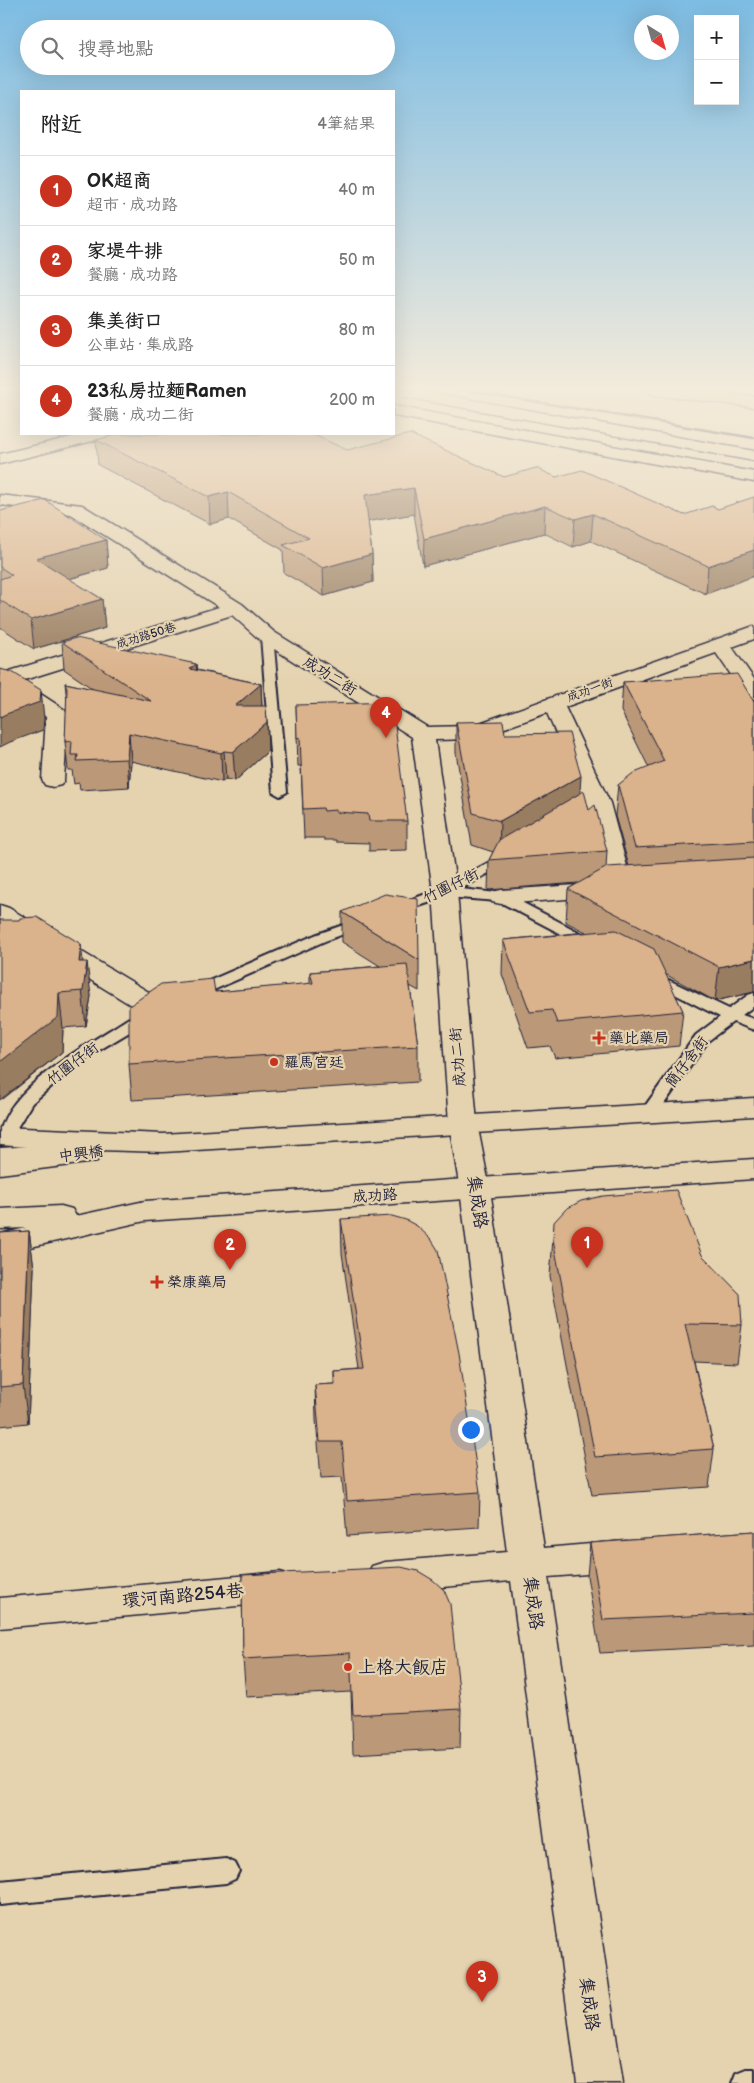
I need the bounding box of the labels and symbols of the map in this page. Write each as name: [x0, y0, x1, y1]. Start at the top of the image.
north arrow: [634, 15, 679, 60]
street label: 成功路50巷: [114, 620, 178, 652]
street label: 成功二街: [300, 652, 360, 700]
street label: 成功一街: [565, 675, 615, 705]
pin: 4: [370, 697, 402, 738]
street label: 竹圍仔街: [420, 864, 482, 908]
street label: 成功二街: [446, 1026, 470, 1088]
place label: 藥比藥局: [609, 1029, 669, 1048]
marker: 藥比藥局: [593, 1032, 605, 1044]
street label: 簡仔舍街: [661, 1032, 713, 1092]
street label: 竹圍仔街: [43, 1038, 103, 1090]
place label: 羅馬宮廷: [284, 1053, 344, 1072]
marker: 羅馬宮廷: [268, 1056, 280, 1068]
street label: 中興橋: [57, 1141, 105, 1167]
street label: 集成路: [462, 1174, 492, 1230]
street label: 成功路: [352, 1185, 398, 1207]
pin: 1: [571, 1227, 603, 1268]
pin: 2: [214, 1229, 246, 1270]
place label: 榮康藥局: [167, 1273, 227, 1292]
marker: 榮康藥局: [151, 1276, 163, 1288]
your location: [458, 1417, 484, 1443]
street label: 集成路: [519, 1575, 547, 1631]
street label: 環河南路254巷: [121, 1580, 245, 1612]
place label: 上格大飯店: [358, 1657, 448, 1678]
marker: 上格大飯店: [342, 1661, 354, 1673]
pin: 3: [466, 1961, 498, 2002]
street label: 集成路: [575, 1976, 603, 2032]

